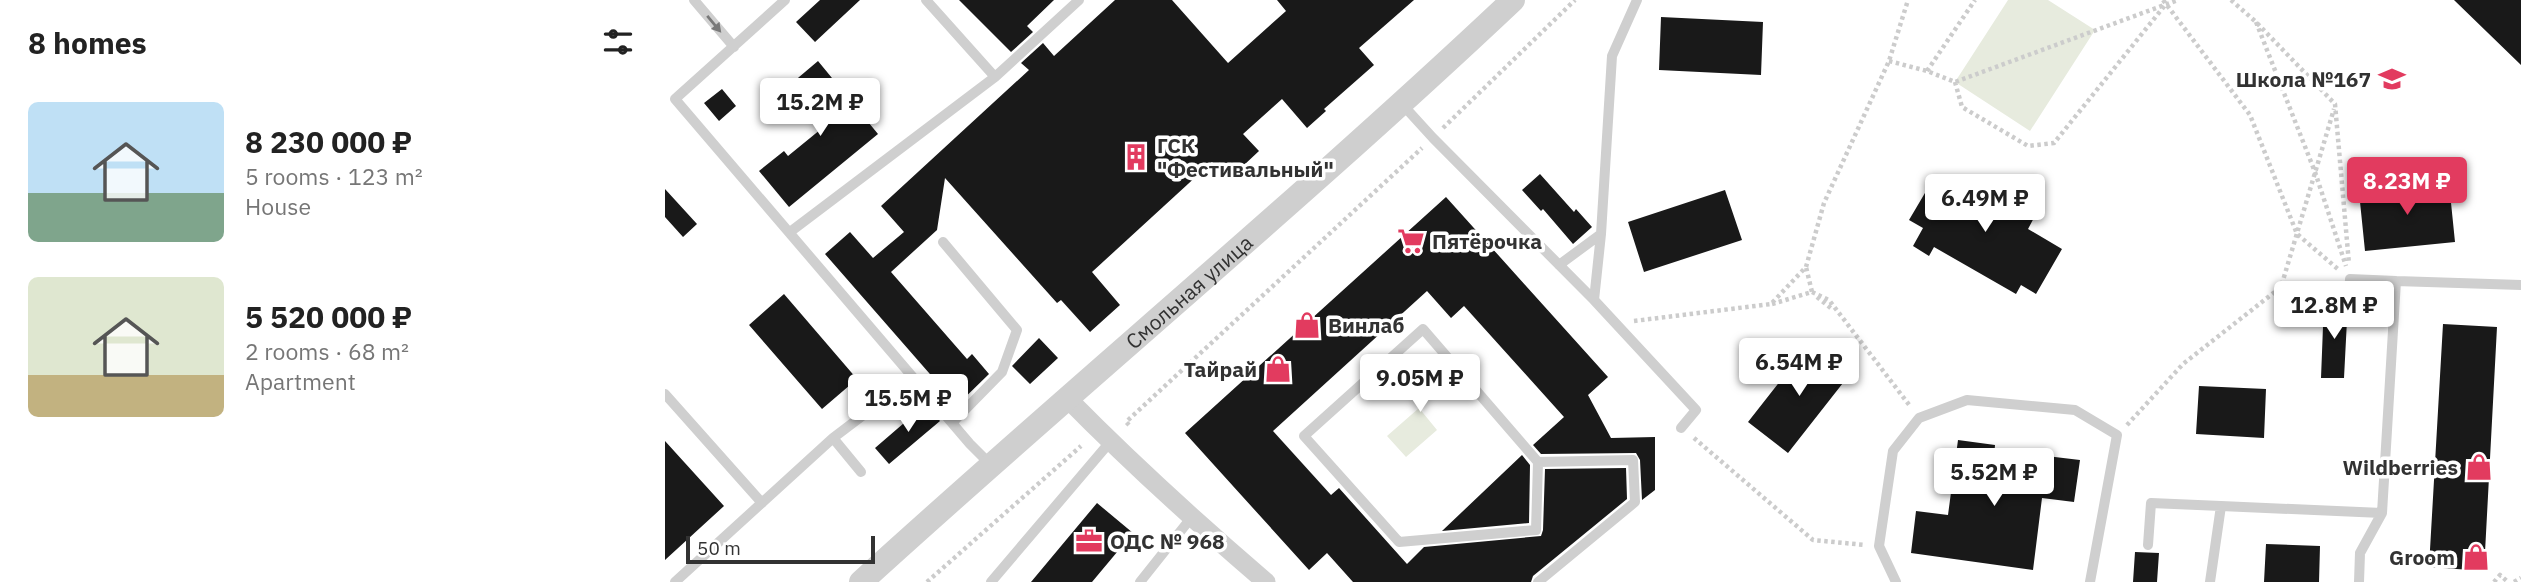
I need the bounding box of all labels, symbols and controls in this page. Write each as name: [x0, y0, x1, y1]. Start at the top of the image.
one-way arrow: [706, 15, 721, 32]
text: 8 homes: [28, 23, 147, 62]
icon: filters: [599, 23, 637, 61]
school or university icon: Школа №167: [2377, 64, 2407, 94]
place label: Школа №167: [2236, 65, 2371, 93]
pin: 15.2M ₽: [755, 78, 885, 138]
text: 15.2M ₽: [776, 86, 864, 116]
text: 8 230 000 ₽: [245, 122, 412, 161]
icon: home: [84, 130, 168, 214]
place label: ГСК "Фестивальный": [1157, 131, 1334, 183]
building icon: ГСК "Фестивальный": [1121, 142, 1151, 172]
pin: 8.23M ₽: [2342, 158, 2472, 217]
text: 5 rooms · 123 m²: [245, 161, 423, 191]
text: 8.23M ₽: [2363, 165, 2451, 195]
pin: 6.49M ₽: [1920, 174, 2050, 234]
text: 6.49M ₽: [1941, 182, 2029, 212]
text: House: [245, 191, 311, 221]
supermarket icon: Пятёрочка: [1396, 226, 1426, 256]
place label: Пятёрочка: [1432, 227, 1542, 255]
street label: Смольная улица: [1119, 228, 1258, 355]
pin: 12.8M ₽: [2269, 282, 2399, 341]
text: 12.8M ₽: [2290, 289, 2378, 319]
text: 5 520 000 ₽: [245, 297, 412, 336]
icon: home: [84, 305, 168, 389]
shop icon: Винлаб: [1292, 310, 1322, 340]
place label: Винлаб: [1328, 311, 1404, 339]
text: 2 rooms · 68 m²: [245, 336, 409, 366]
pin: 6.54M ₽: [1734, 338, 1864, 398]
text: 6.54M ₽: [1755, 346, 1843, 376]
shop icon: Тайрай: [1263, 354, 1293, 384]
pin: 9.05M ₽: [1355, 354, 1485, 414]
place label: Тайрай: [1184, 355, 1257, 383]
text: 9.05M ₽: [1376, 362, 1464, 392]
text: Apartment: [245, 366, 356, 396]
pin: 15.5M ₽: [843, 374, 973, 434]
text: 15.5M ₽: [864, 382, 952, 412]
pin: 5.52M ₽: [1929, 448, 2059, 508]
shop icon: Wildberries: [2464, 452, 2494, 482]
place label: Wildberries: [2343, 453, 2458, 481]
text: 5.52M ₽: [1950, 456, 2038, 486]
office icon: ОДС № 968: [1074, 526, 1104, 556]
place label: ОДС № 968: [1110, 527, 1225, 555]
scale bar: [686, 533, 875, 565]
text: 50 m: [697, 536, 741, 560]
shop icon: Groom: [2461, 542, 2491, 572]
place label: Groom: [2389, 543, 2455, 571]

